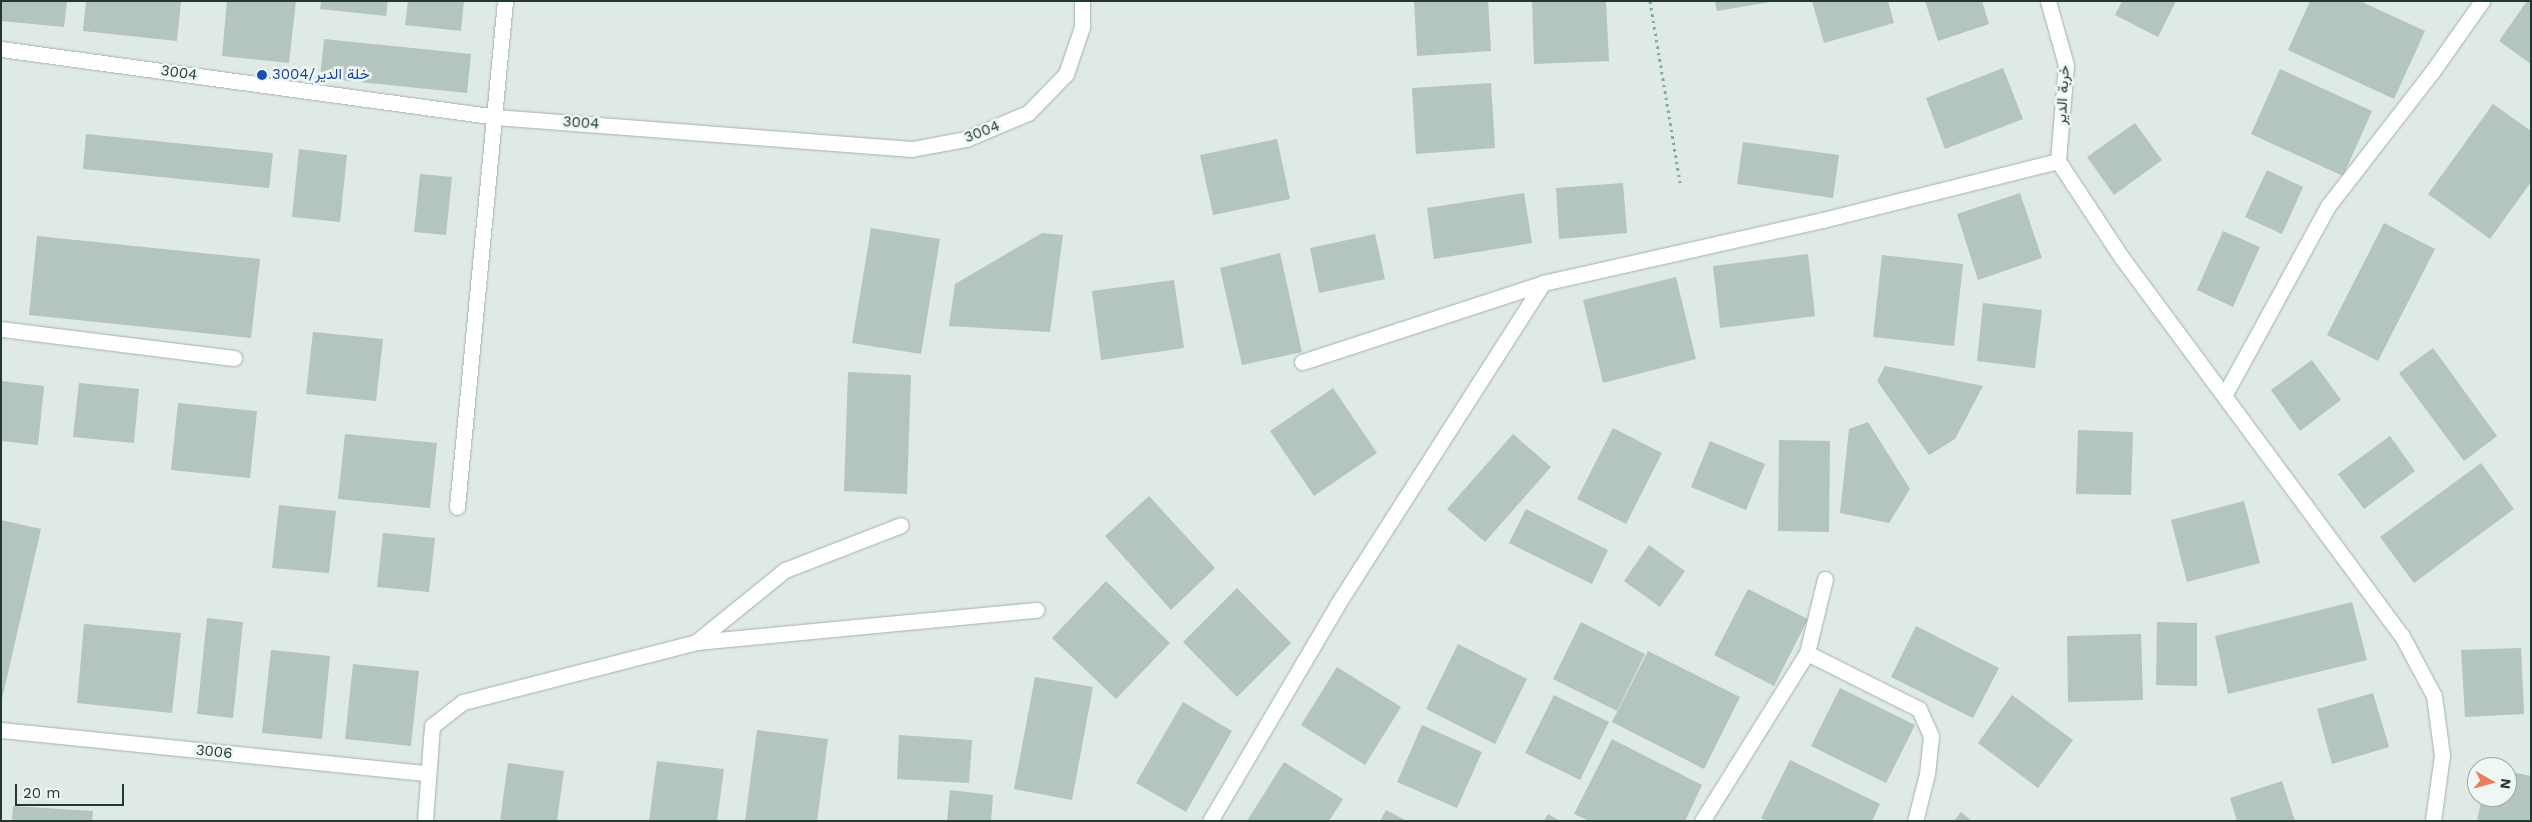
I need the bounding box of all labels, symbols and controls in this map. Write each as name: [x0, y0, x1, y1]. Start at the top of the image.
street label: 3004: [160, 62, 198, 84]
street label: خربة الدير: [2052, 65, 2074, 125]
place label: خلة الدير/3004: [272, 66, 370, 84]
marker: خلة الدير/3004: [256, 69, 268, 81]
street label: 3004: [562, 113, 600, 133]
street label: 3004: [962, 117, 1002, 147]
street label: 3006: [195, 741, 233, 763]
north arrow: [2467, 757, 2517, 807]
scale bar: [18, 774, 126, 806]
text: N: [2497, 778, 2514, 790]
text: 20 m: [23, 784, 61, 802]

